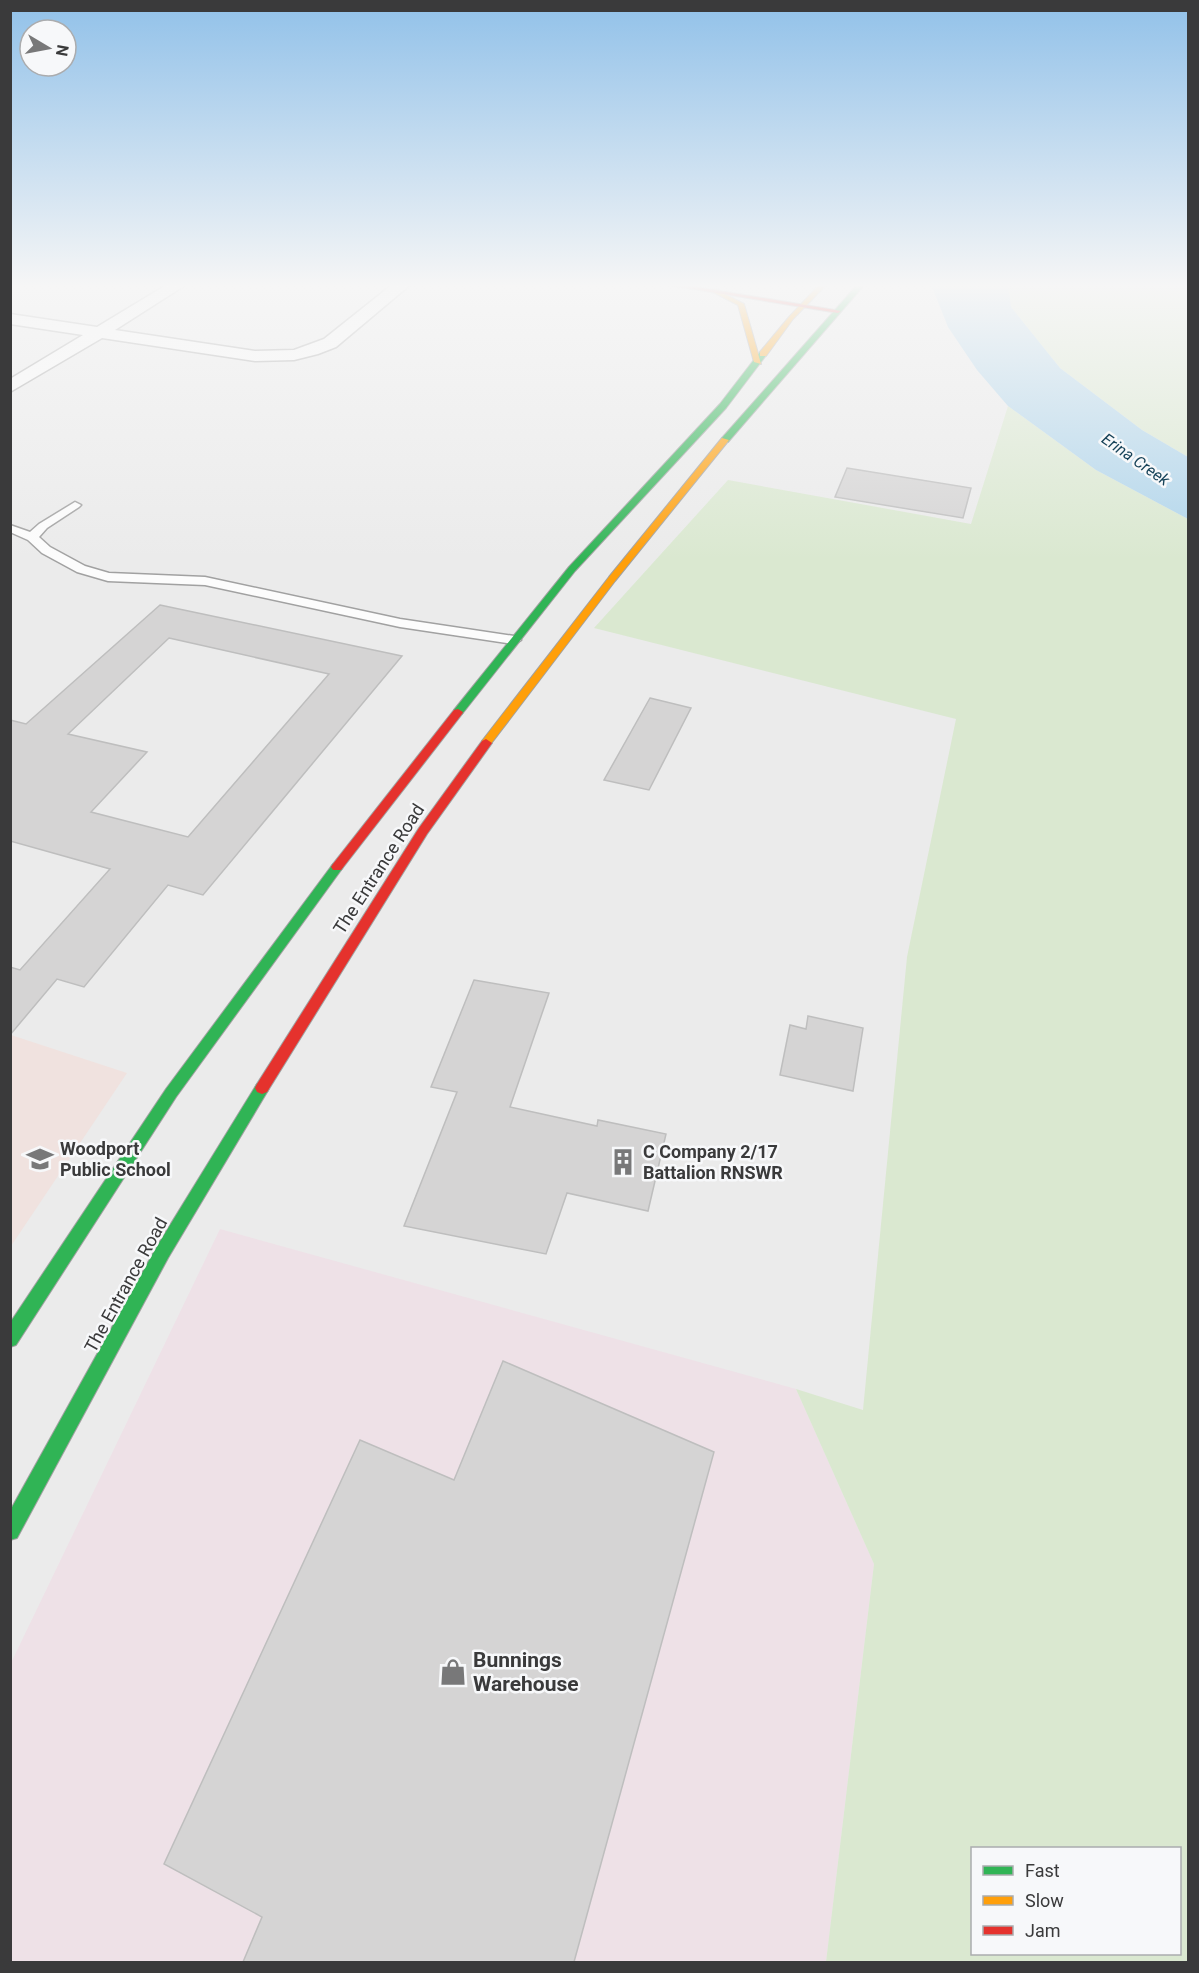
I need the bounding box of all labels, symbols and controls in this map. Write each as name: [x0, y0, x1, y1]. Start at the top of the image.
north arrow: [18, 18, 78, 78]
text: N: [52, 43, 73, 58]
water label: Erina Creek: [1098, 429, 1174, 490]
street label: The Entrance Road: [329, 800, 428, 938]
place label: Woodport Public School: [60, 1138, 171, 1180]
place label: C Company 2/17 Battalion RNSWR: [643, 1141, 783, 1183]
school or university icon: Woodport Public School: [25, 1144, 55, 1174]
building icon: C Company 2/17 Battalion RNSWR: [608, 1147, 638, 1177]
street label: The Entrance Road: [80, 1214, 171, 1356]
place label: Bunnings Warehouse: [473, 1648, 579, 1696]
shop icon: Bunnings Warehouse: [438, 1657, 468, 1687]
legend: [971, 1847, 1181, 1955]
text: Fast: [1025, 1860, 1060, 1881]
text: Slow: [1025, 1890, 1064, 1911]
text: Jam: [1025, 1920, 1061, 1941]

